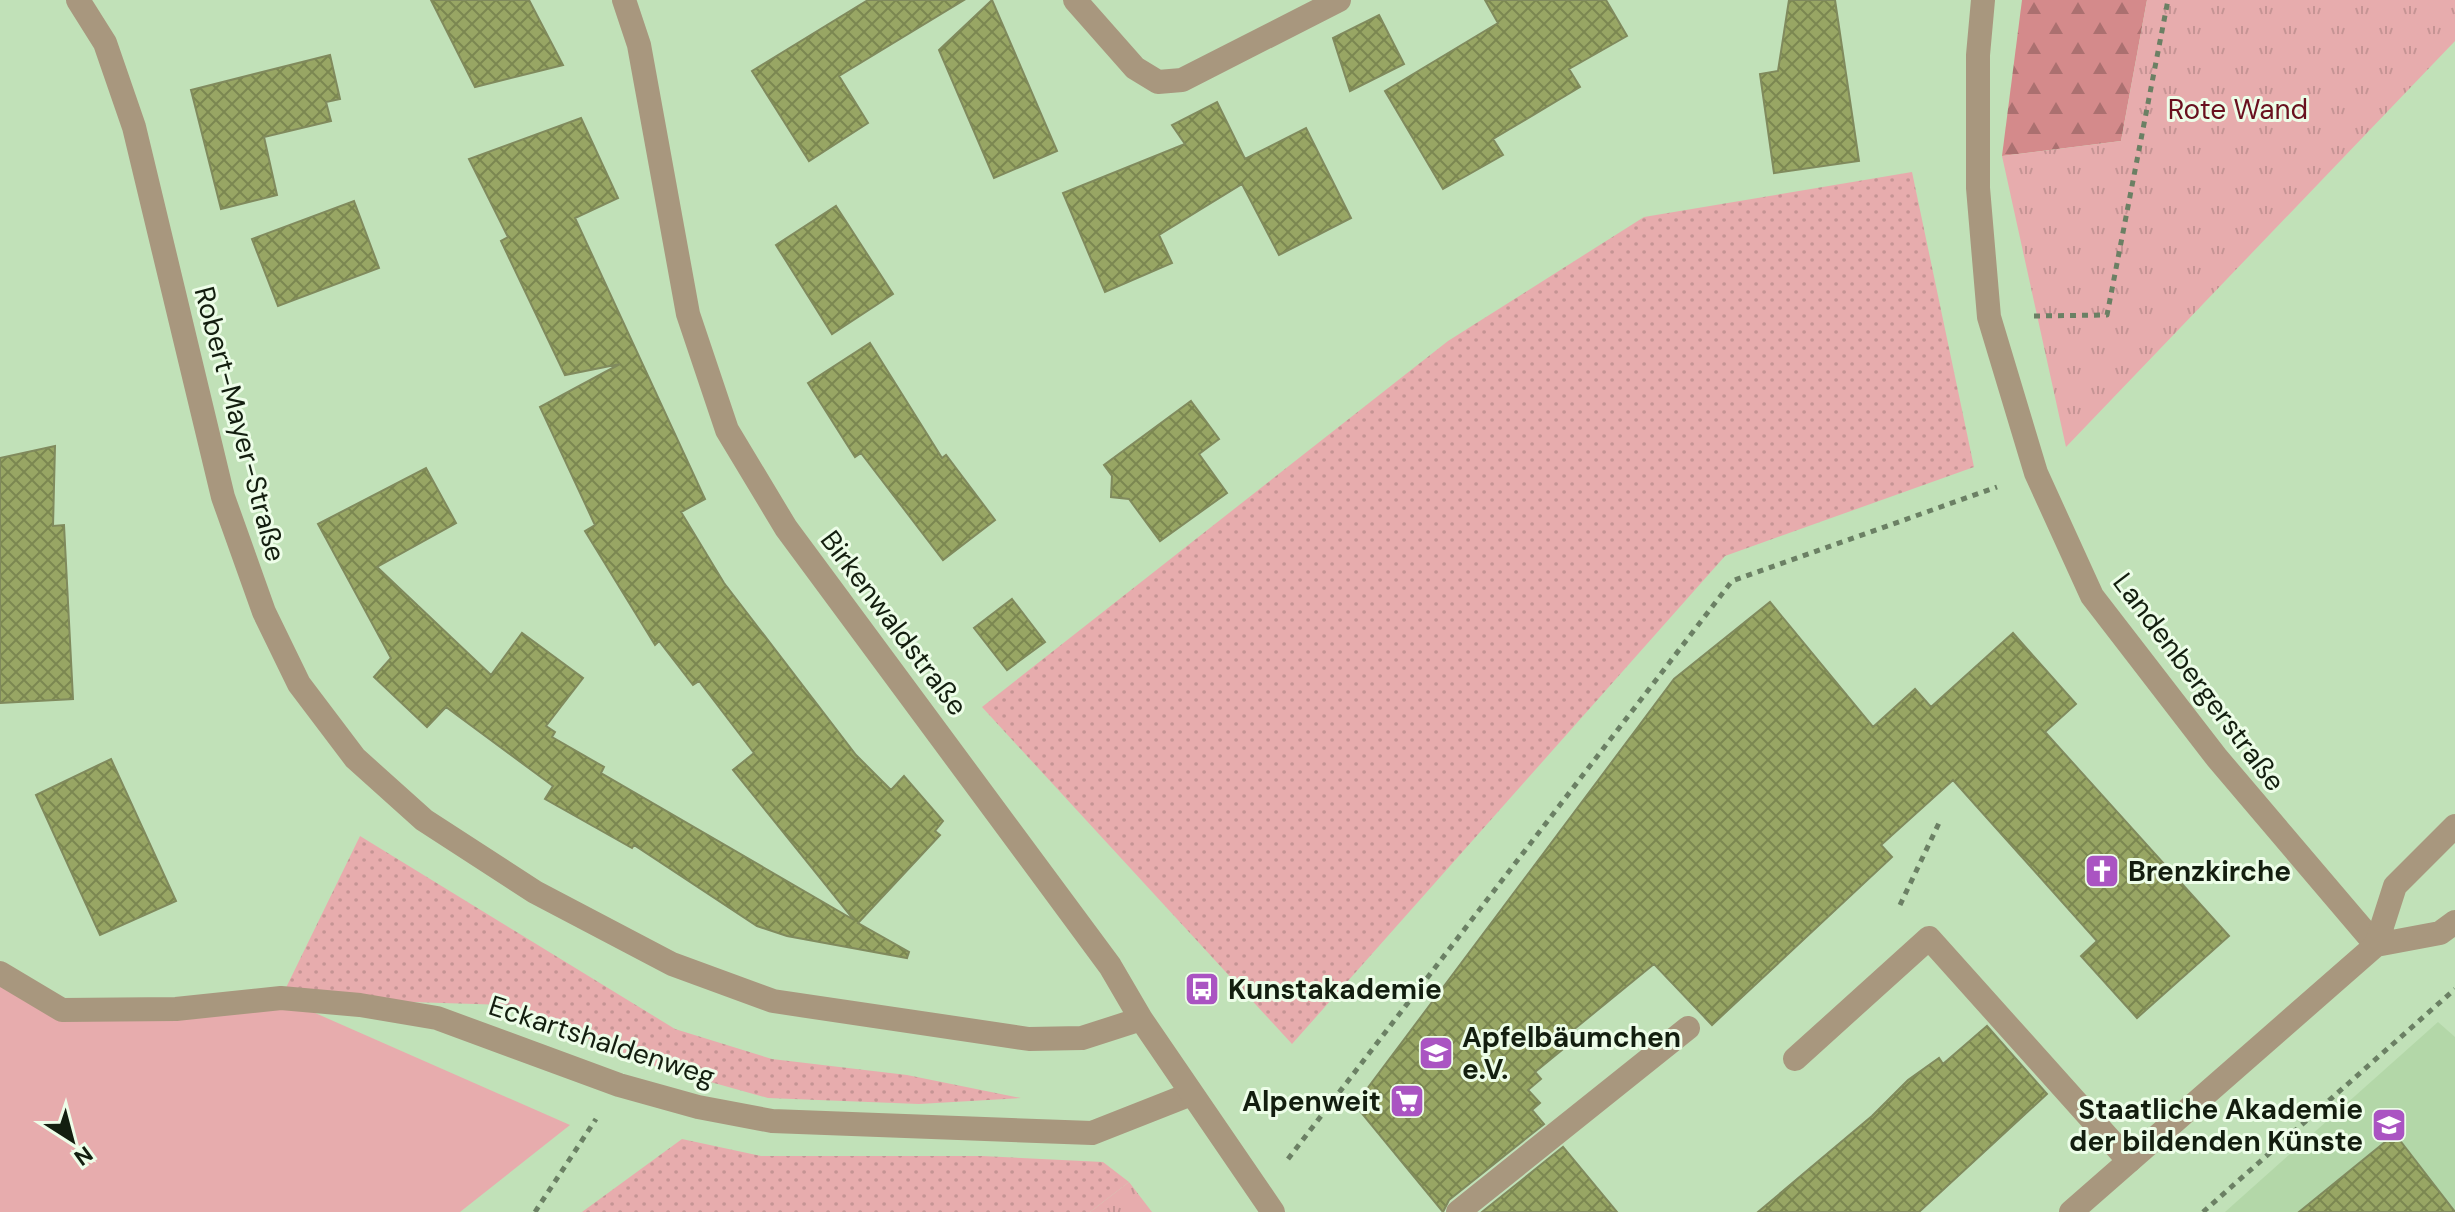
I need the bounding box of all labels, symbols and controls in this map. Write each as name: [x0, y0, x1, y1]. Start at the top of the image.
park label: Rote Wand: [2168, 91, 2308, 128]
street label: Robert-Mayer-Straße: [185, 282, 295, 566]
street label: Birkenwaldstraße: [812, 523, 976, 723]
street label: Landenbergerstraße: [2105, 565, 2293, 799]
church icon: Brenzkirche: [2083, 852, 2121, 890]
place label: Brenzkirche: [2128, 853, 2291, 890]
bus stop icon: Kunstakademie: [1183, 970, 1221, 1008]
place label: Kunstakademie: [1228, 971, 1442, 1008]
street label: Eckartshaldenweg: [484, 987, 720, 1095]
place label: Apfelbäumchen e.V.: [1462, 1019, 1681, 1088]
school or university icon: Apfelbäumchen e.V.: [1417, 1034, 1455, 1072]
supermarket icon: Alpenweit: [1388, 1082, 1426, 1120]
place label: Alpenweit: [1242, 1083, 1381, 1120]
place label: Staatliche Akademie der bildenden Künste: [2069, 1091, 2363, 1160]
north arrow: [32, 1100, 112, 1180]
school or university icon: Staatliche Akademie der bildenden Künste: [2370, 1106, 2408, 1144]
text: N: [68, 1139, 98, 1172]

